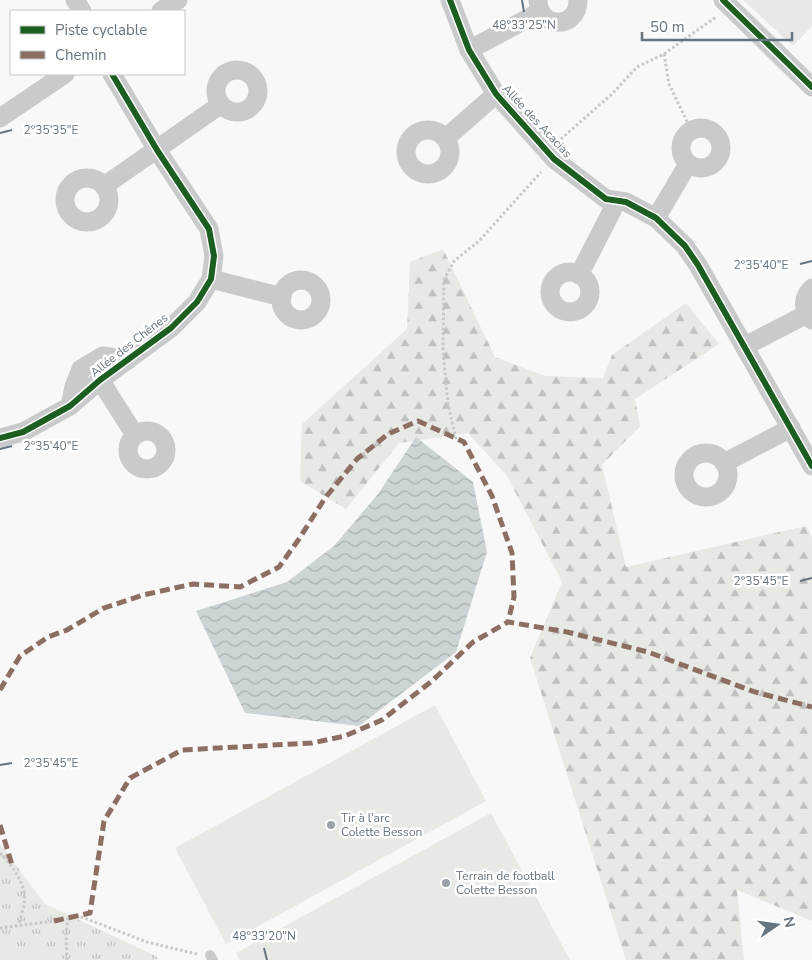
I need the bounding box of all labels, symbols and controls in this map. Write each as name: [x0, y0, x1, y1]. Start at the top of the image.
legend: [10, 10, 185, 75]
scale bar: [642, 10, 792, 42]
text: 48°33'25"N: [492, 17, 556, 33]
text: 50 m: [650, 17, 685, 37]
text: Piste cyclable: [55, 20, 147, 40]
text: Chemin: [55, 45, 106, 65]
street label: Allée des Acacias: [499, 81, 575, 161]
text: 2°35'35"E: [24, 122, 78, 138]
text: 2°35'40"E: [734, 257, 788, 273]
street label: Allée des Chênes: [87, 310, 171, 380]
text: 2°35'40"E: [24, 438, 78, 454]
text: 2°35'45"E: [734, 573, 788, 589]
text: 2°35'45"E: [24, 755, 78, 771]
place label: Tir à l'arc Colette Besson: [341, 810, 422, 840]
marker: Tir à l'arc Colette Besson: [325, 819, 337, 831]
place label: Terrain de football Colette Besson: [456, 868, 555, 898]
marker: Terrain de football Colette Besson: [440, 877, 452, 889]
north arrow: [752, 900, 802, 950]
text: N: [779, 915, 800, 929]
text: 48°33'20"N: [232, 928, 296, 944]

